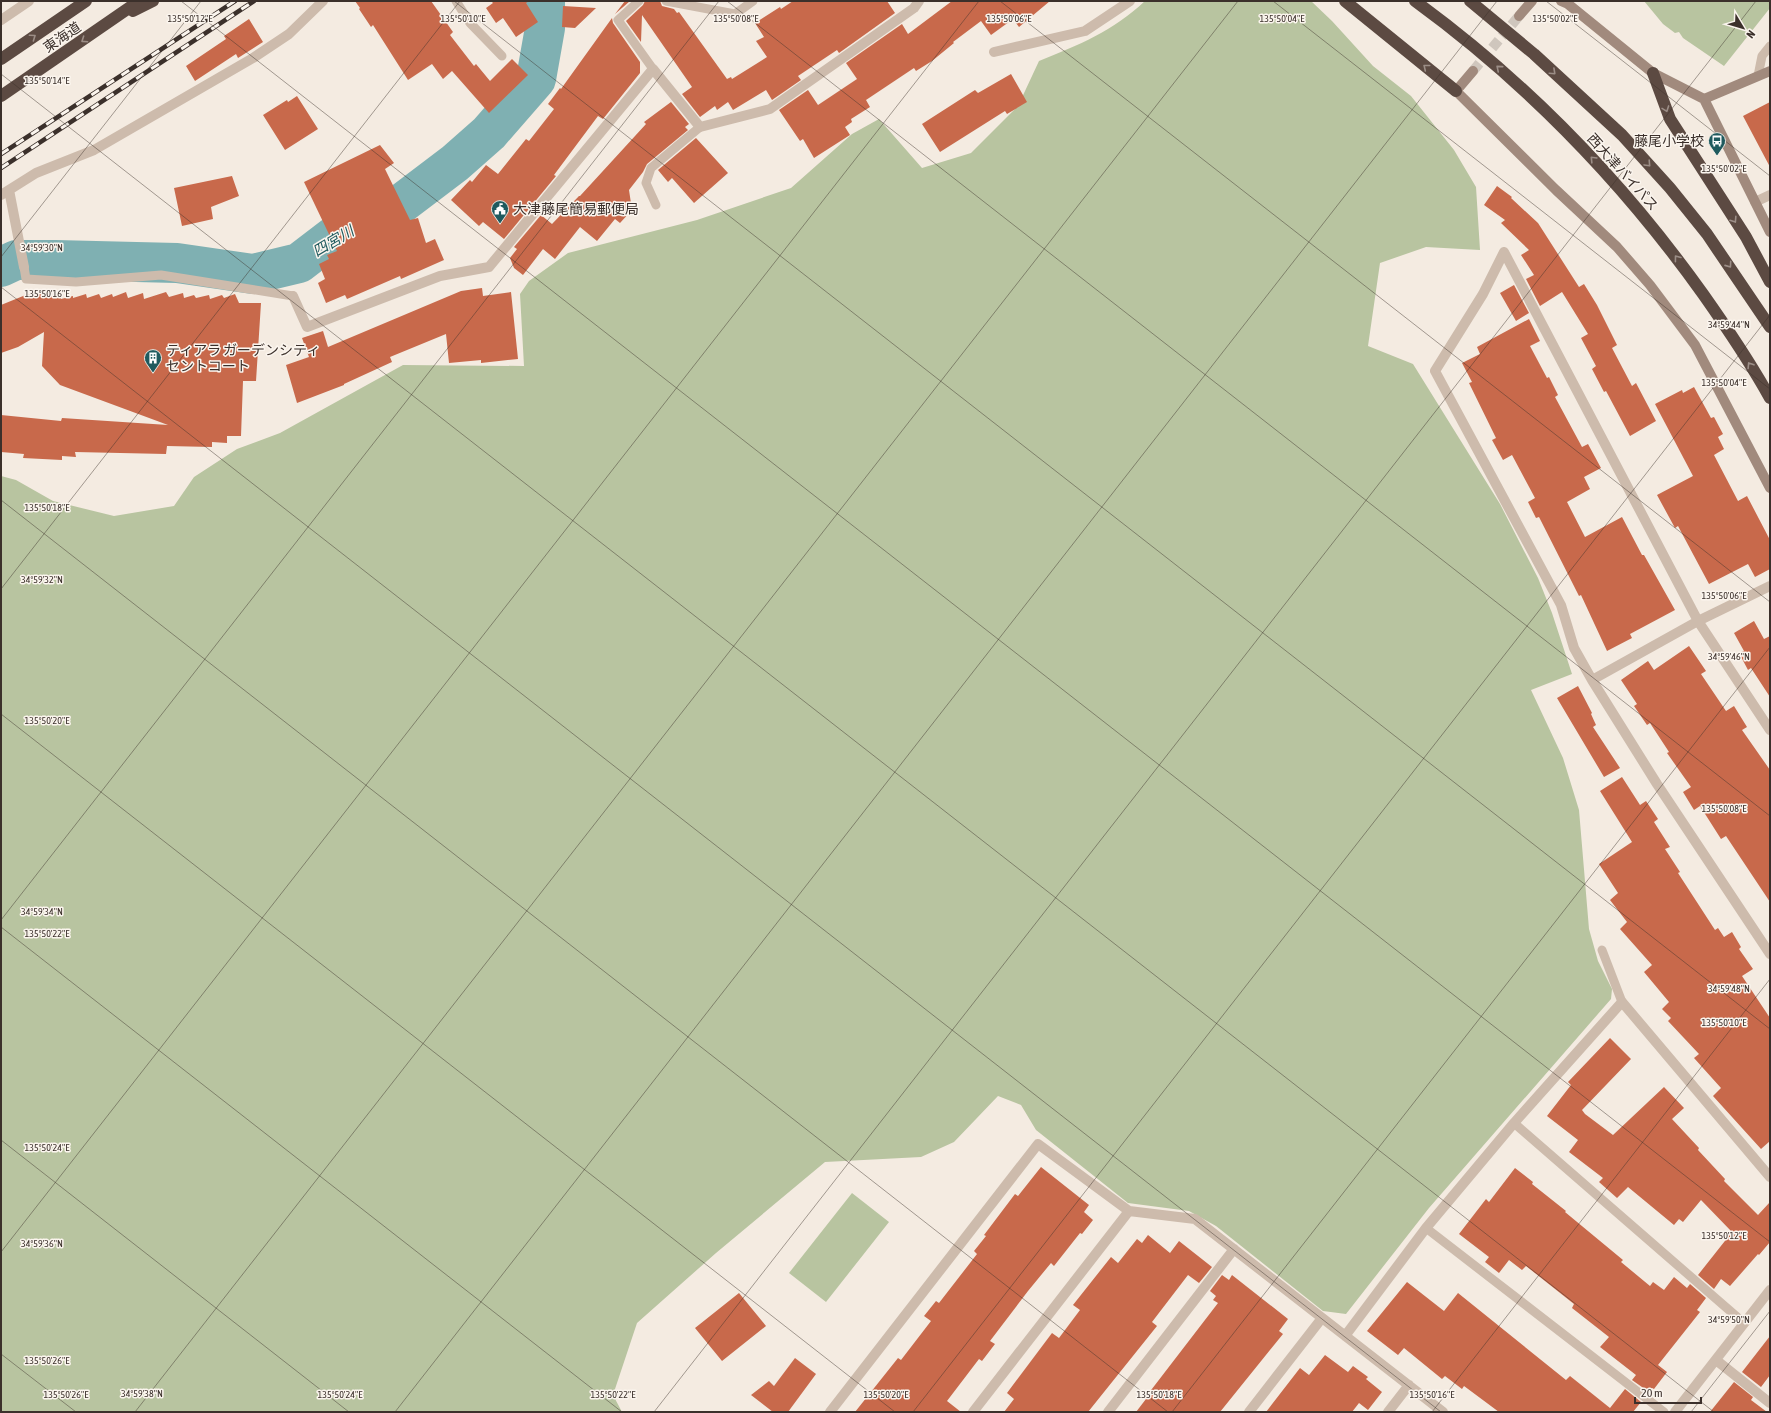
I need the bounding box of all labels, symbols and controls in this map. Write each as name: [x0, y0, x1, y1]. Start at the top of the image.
north arrow: [1723, 8, 1763, 48]
text: 135°50'12"E: [168, 13, 213, 24]
text: 135°50'10"E: [441, 13, 486, 24]
text: 135°50'08"E: [714, 13, 759, 24]
text: 135°50'06"E: [987, 13, 1032, 24]
text: 135°50'04"E: [1260, 13, 1305, 24]
text: 135°50'02"E: [1533, 13, 1578, 24]
street label: 東海道: [40, 19, 84, 55]
text: N: [1744, 28, 1758, 40]
one-way arrow: [29, 34, 36, 42]
one-way arrow: [81, 35, 88, 43]
one-way arrow: [1423, 64, 1430, 71]
one-way arrow: [1496, 66, 1504, 73]
one-way arrow: [1548, 67, 1556, 74]
text: 135°50'14"E: [25, 75, 70, 86]
one-way arrow: [1661, 106, 1670, 113]
street label: 西大津バイパス: [1584, 130, 1662, 214]
bus stop icon: 藤尾小学校: [1707, 131, 1727, 156]
place label: 藤尾小学校: [1634, 133, 1704, 149]
one-way arrow: [1590, 156, 1597, 164]
one-way arrow: [1643, 159, 1651, 167]
text: 135°50'02"E: [1702, 163, 1747, 174]
public building icon: 大津藤尾簡易郵便局: [490, 199, 510, 224]
place label: 大津藤尾簡易郵便局: [513, 201, 639, 217]
one-way arrow: [1729, 216, 1737, 223]
water label: 四宮川: [309, 221, 358, 260]
text: 34°59'30"N: [21, 242, 63, 253]
one-way arrow: [1674, 255, 1681, 262]
one-way arrow: [1724, 261, 1731, 268]
text: 135°50'16"E: [25, 288, 70, 299]
text: 34°59'44"N: [1708, 319, 1750, 330]
place label: ティアラ ガーデンシティ セントコート: [166, 342, 320, 374]
building icon: ティアラ ガーデンシティ セントコート: [143, 348, 163, 373]
one-way arrow: [1747, 362, 1755, 369]
text: 135°50'04"E: [1702, 377, 1747, 388]
text: 135°50'18"E: [25, 502, 70, 513]
text: 34°59'32"N: [21, 574, 63, 585]
text: 135°50'06"E: [1702, 590, 1747, 601]
text: 34°59'46"N: [1708, 651, 1750, 662]
text: 135°50'20"E: [25, 715, 70, 726]
text: 135°50'08"E: [1702, 803, 1747, 814]
text: 34°59'34"N: [21, 906, 63, 917]
text: 135°50'22"E: [25, 928, 70, 939]
text: 34°59'48"N: [1708, 983, 1750, 994]
text: 135°50'10"E: [1702, 1017, 1747, 1028]
text: 135°50'24"E: [25, 1142, 70, 1153]
text: 135°50'12"E: [1702, 1230, 1747, 1241]
text: 34°59'36"N: [21, 1238, 63, 1249]
text: 34°59'50"N: [1708, 1314, 1750, 1325]
text: 135°50'26"E: [25, 1355, 70, 1366]
scale bar: [1635, 1379, 1701, 1405]
text: 20 m: [1641, 1386, 1663, 1400]
text: 34°59'38"N: [121, 1388, 163, 1399]
text: 135°50'26"E: [44, 1389, 89, 1400]
text: 135°50'24"E: [318, 1389, 363, 1400]
text: 135°50'22"E: [591, 1389, 636, 1400]
text: 135°50'20"E: [864, 1389, 909, 1400]
text: 135°50'18"E: [1137, 1389, 1182, 1400]
text: 135°50'16"E: [1410, 1389, 1455, 1400]

